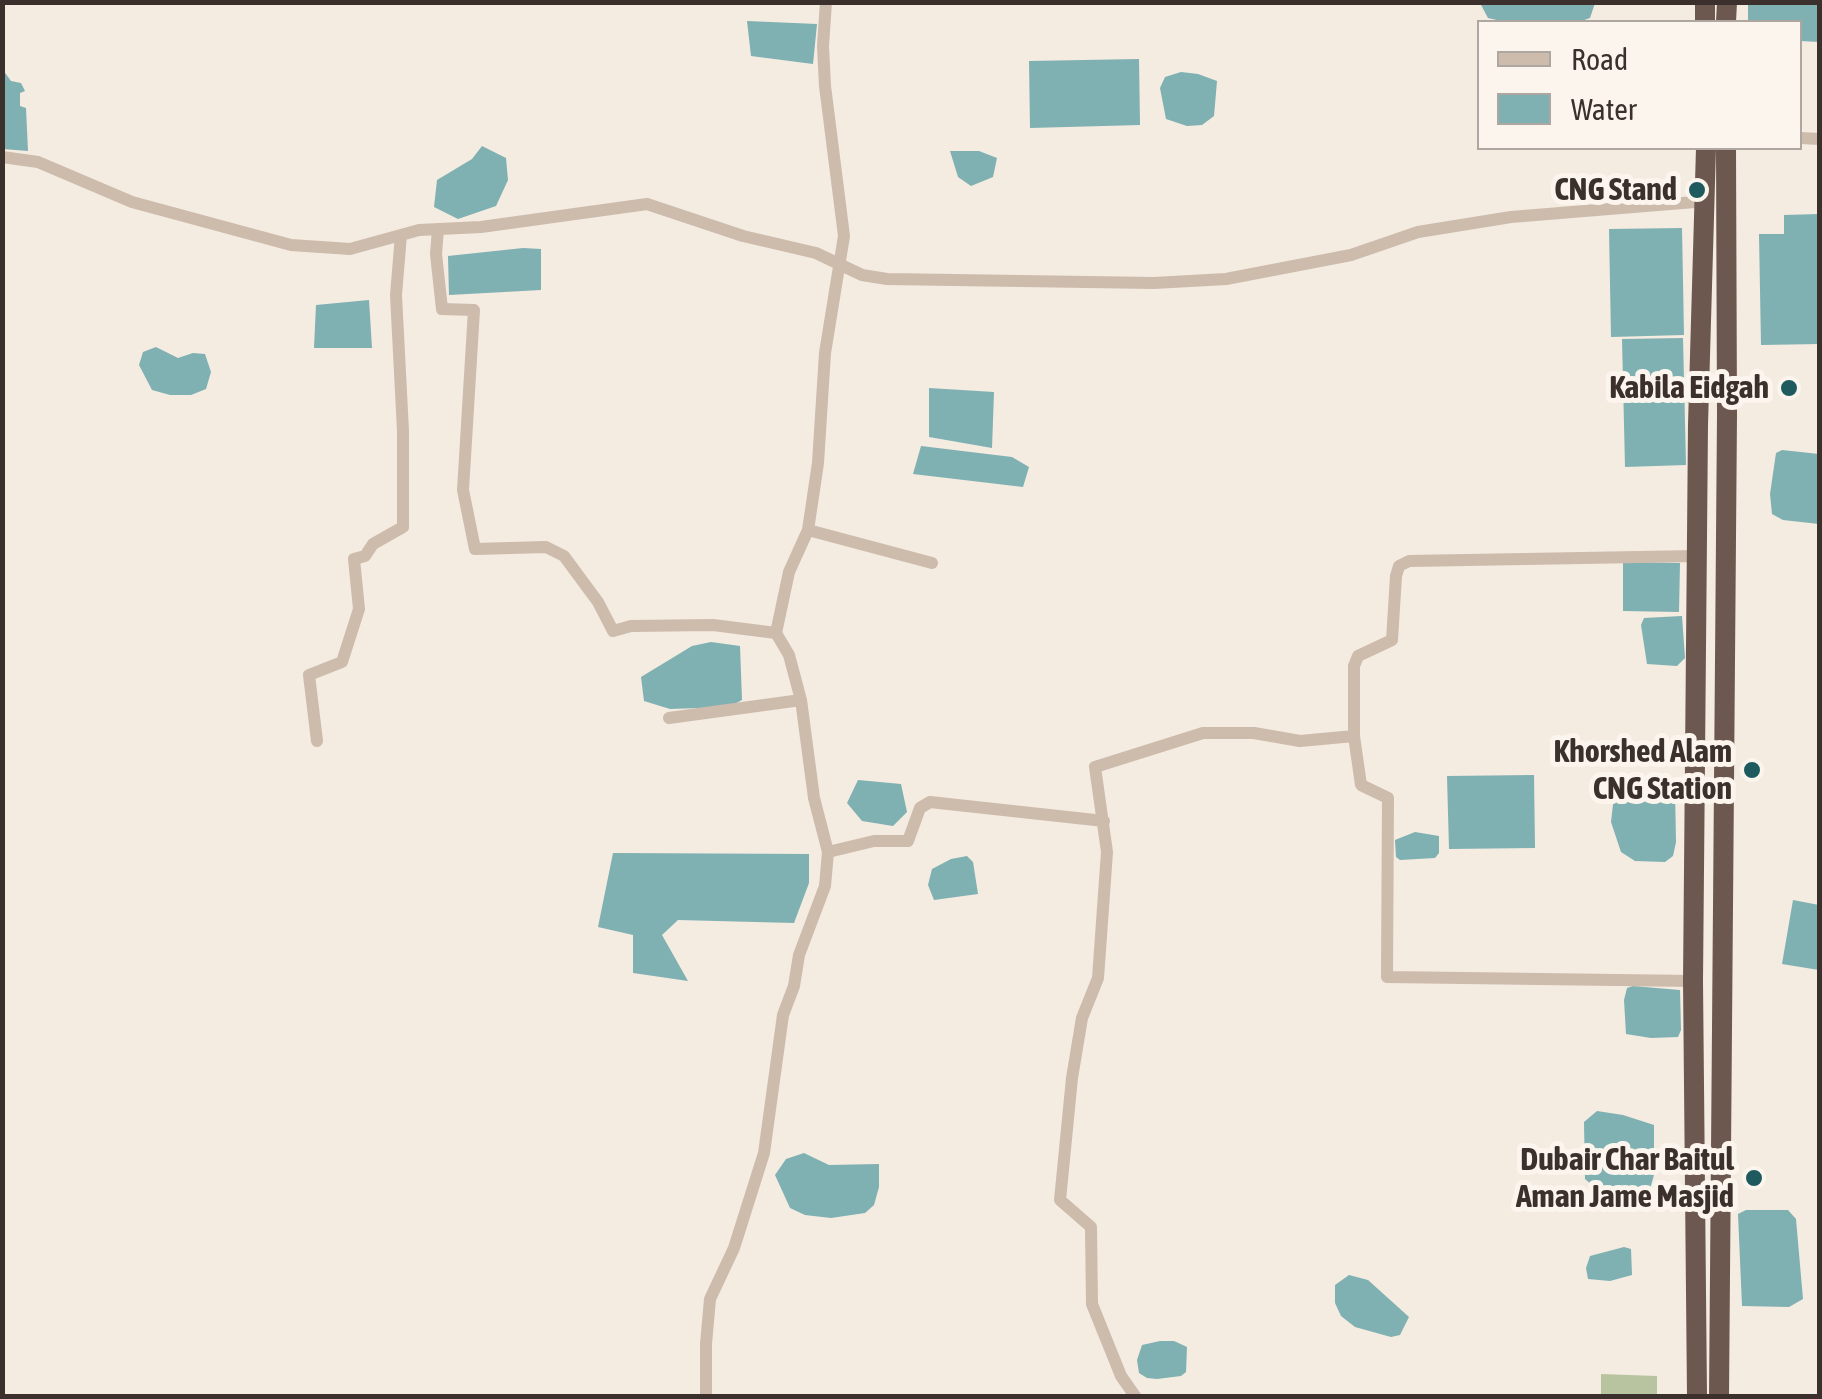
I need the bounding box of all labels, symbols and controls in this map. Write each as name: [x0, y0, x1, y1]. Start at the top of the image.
legend: [1477, 20, 1802, 150]
text: Road: [1571, 42, 1628, 76]
text: Water: [1571, 92, 1637, 126]
place label: CNG Stand: [1554, 171, 1677, 209]
marker: CNG Stand: [1686, 179, 1708, 201]
place label: Kabila Eidgah: [1609, 369, 1769, 407]
marker: Kabila Eidgah: [1778, 377, 1800, 399]
place label: Khorshed Alam CNG Station: [1554, 733, 1732, 808]
marker: Khorshed Alam CNG Station: [1741, 759, 1763, 781]
place label: Dubair Char Baitul Aman Jame Masjid: [1516, 1141, 1734, 1216]
marker: Dubair Char Baitul Aman Jame Masjid: [1743, 1167, 1765, 1189]

